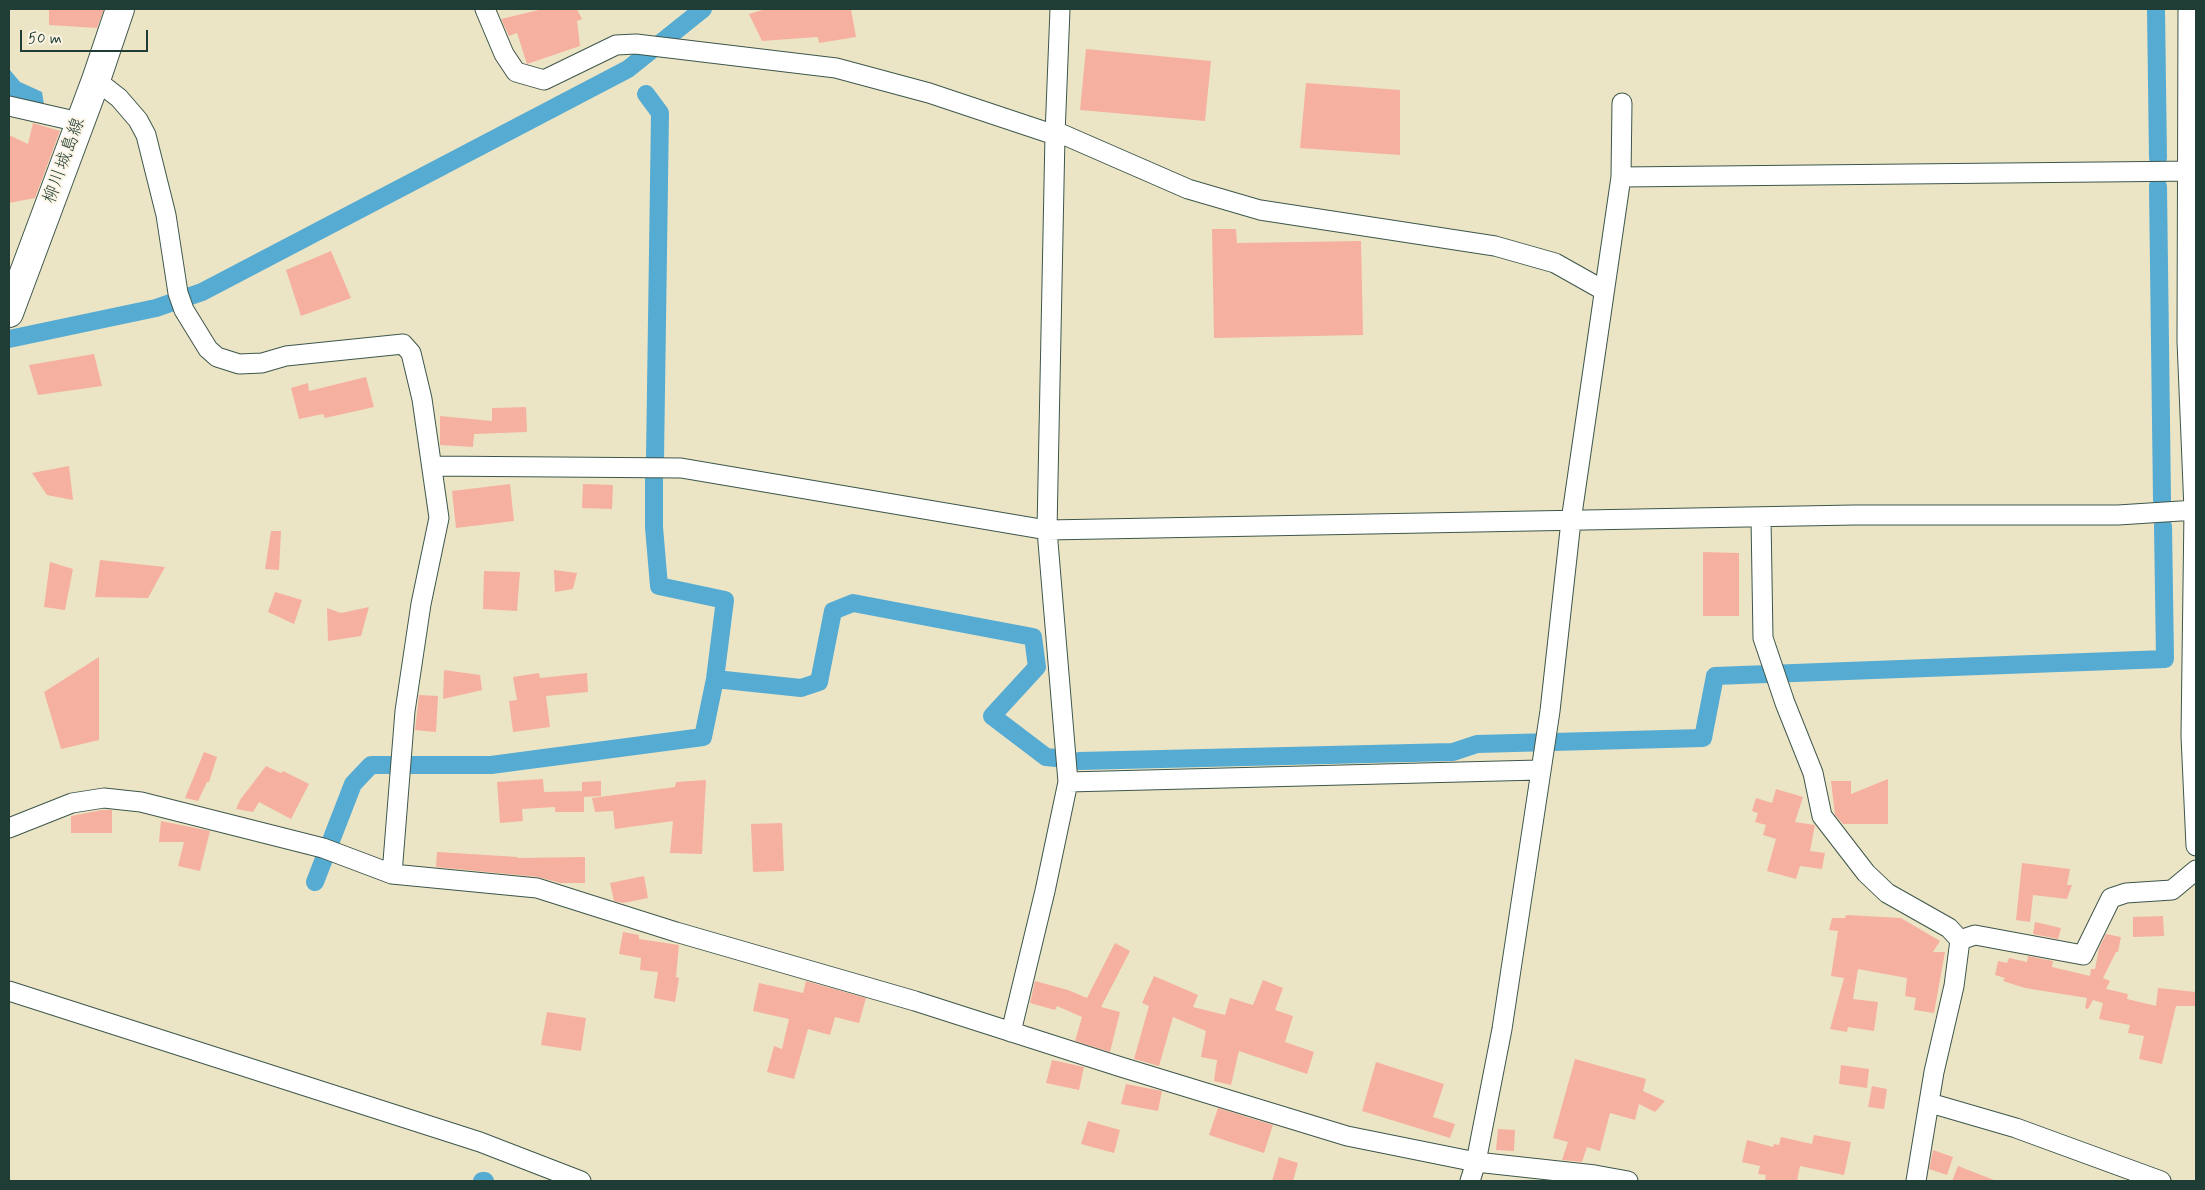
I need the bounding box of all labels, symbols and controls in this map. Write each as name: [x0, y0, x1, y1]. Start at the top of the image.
scale bar: [22, 20, 150, 52]
text: 50 m: [28, 29, 62, 49]
street label: 柳川城島線: [39, 115, 91, 207]

